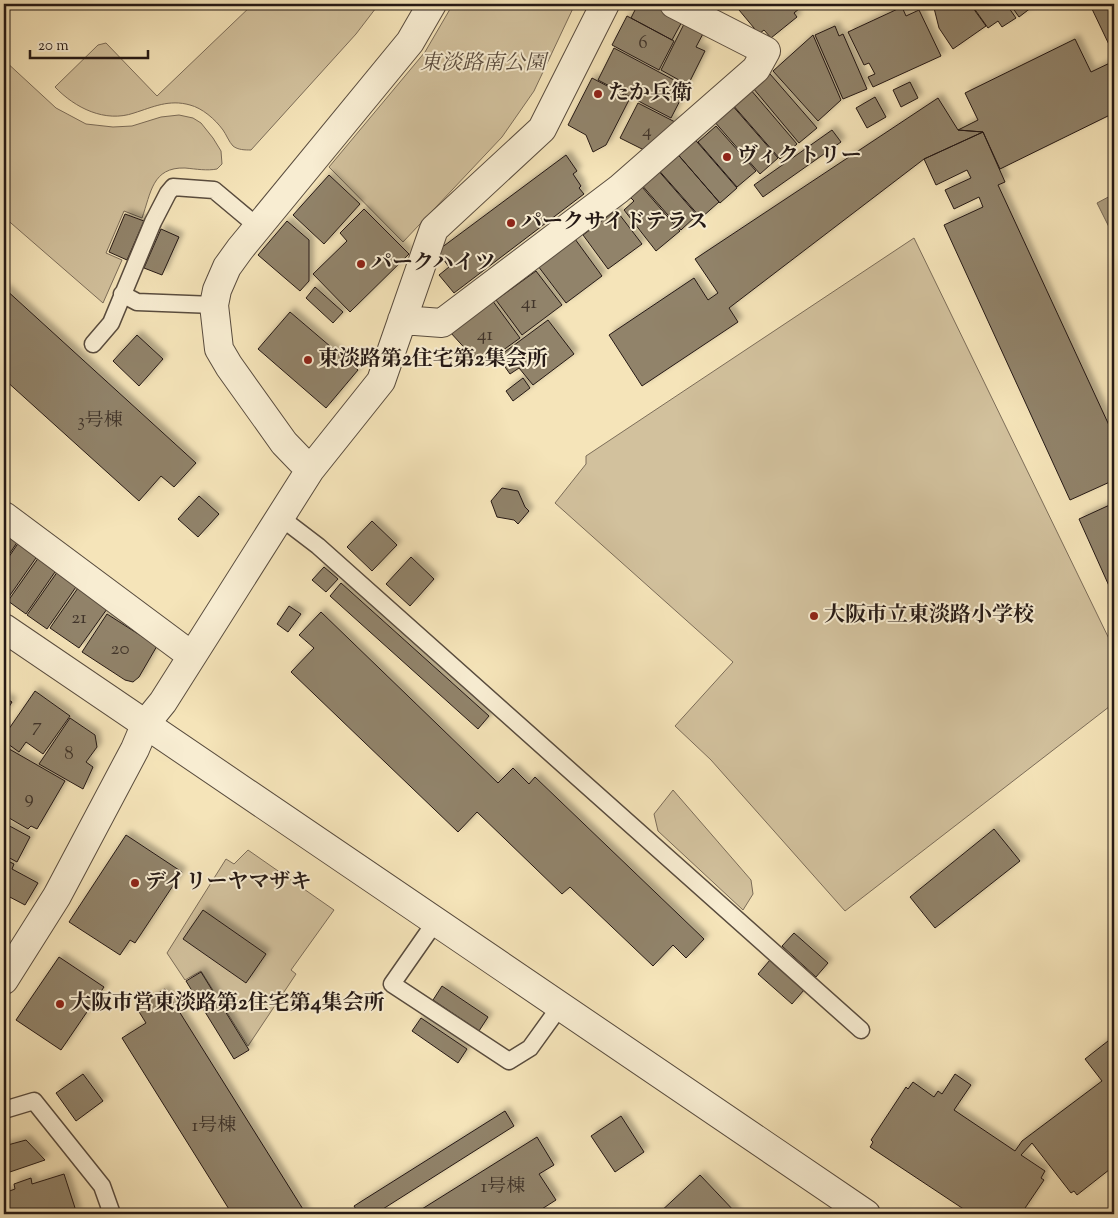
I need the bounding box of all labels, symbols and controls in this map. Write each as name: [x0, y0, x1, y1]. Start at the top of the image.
scale bar: [30, 28, 148, 60]
house number: 6: [638, 30, 648, 57]
text: 20 m: [38, 36, 69, 57]
park label: 東淡路南公園: [420, 49, 549, 79]
place label: たか兵衛: [608, 79, 692, 109]
marker: たか兵衛: [592, 88, 604, 100]
house number: 4: [642, 118, 652, 145]
place label: ヴィクトリー: [737, 142, 862, 172]
marker: ヴィクトリー: [721, 151, 733, 163]
place label: パークサイドテラス: [521, 208, 708, 238]
marker: パークサイドテラス: [505, 217, 517, 229]
place label: パークハイツ: [371, 249, 496, 279]
marker: パークハイツ: [355, 258, 367, 270]
house number: 41: [521, 290, 538, 317]
house number: 41: [477, 322, 494, 349]
place label: 東淡路第2住宅第2集会所: [318, 345, 548, 375]
marker: 東淡路第2住宅第2集会所: [302, 354, 314, 366]
house number: 3号棟: [77, 408, 123, 435]
place label: 大阪市立東淡路小学校: [824, 601, 1034, 631]
house number: 21: [71, 605, 87, 632]
marker: 大阪市立東淡路小学校: [808, 610, 820, 622]
house number: 20: [111, 636, 129, 663]
house number: 7: [32, 713, 42, 740]
house number: 8: [64, 741, 74, 768]
house number: 9: [24, 785, 34, 812]
place label: デイリーヤマザキ: [145, 868, 312, 898]
marker: デイリーヤマザキ: [129, 877, 141, 889]
place label: 大阪市営東淡路第2住宅第4集会所: [70, 989, 384, 1019]
marker: 大阪市営東淡路第2住宅第4集会所: [54, 998, 66, 1010]
house number: 1号棟: [192, 1113, 236, 1140]
house number: 1号棟: [481, 1174, 525, 1201]

